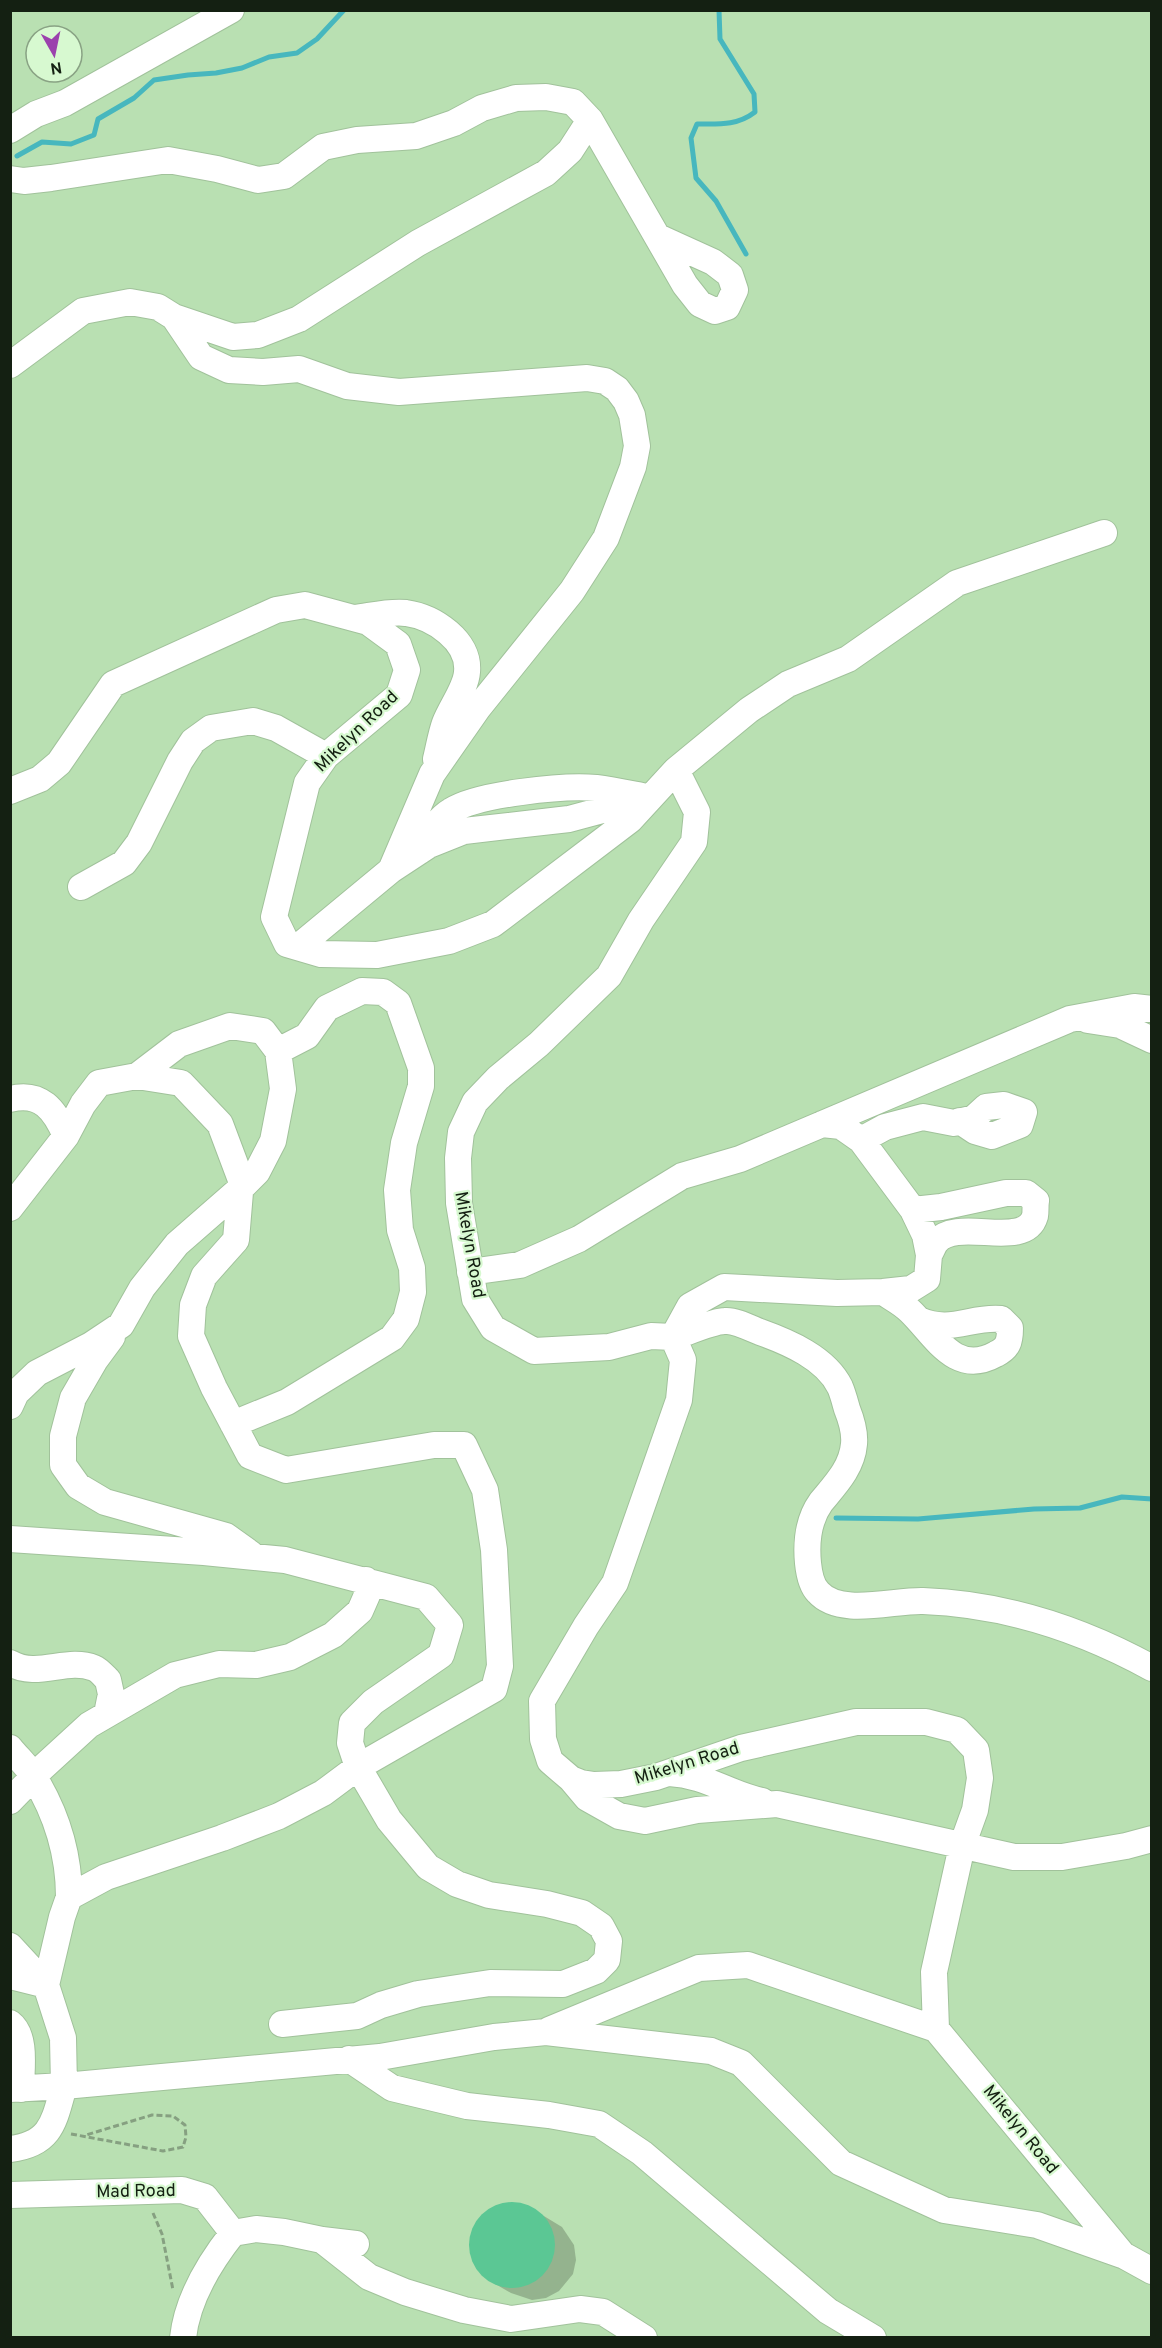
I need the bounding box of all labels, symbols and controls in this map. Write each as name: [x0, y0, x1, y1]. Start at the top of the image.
north arrow: [24, 24, 84, 84]
text: N: [49, 56, 63, 78]
street label: Mikelyn Road: [310, 686, 404, 778]
street label: Mikelyn Road: [448, 1190, 490, 1300]
street label: Mikelyn Road: [632, 1737, 742, 1791]
street label: Mikelyn Road: [977, 2081, 1063, 2179]
street label: Mad Road: [96, 2180, 176, 2204]

